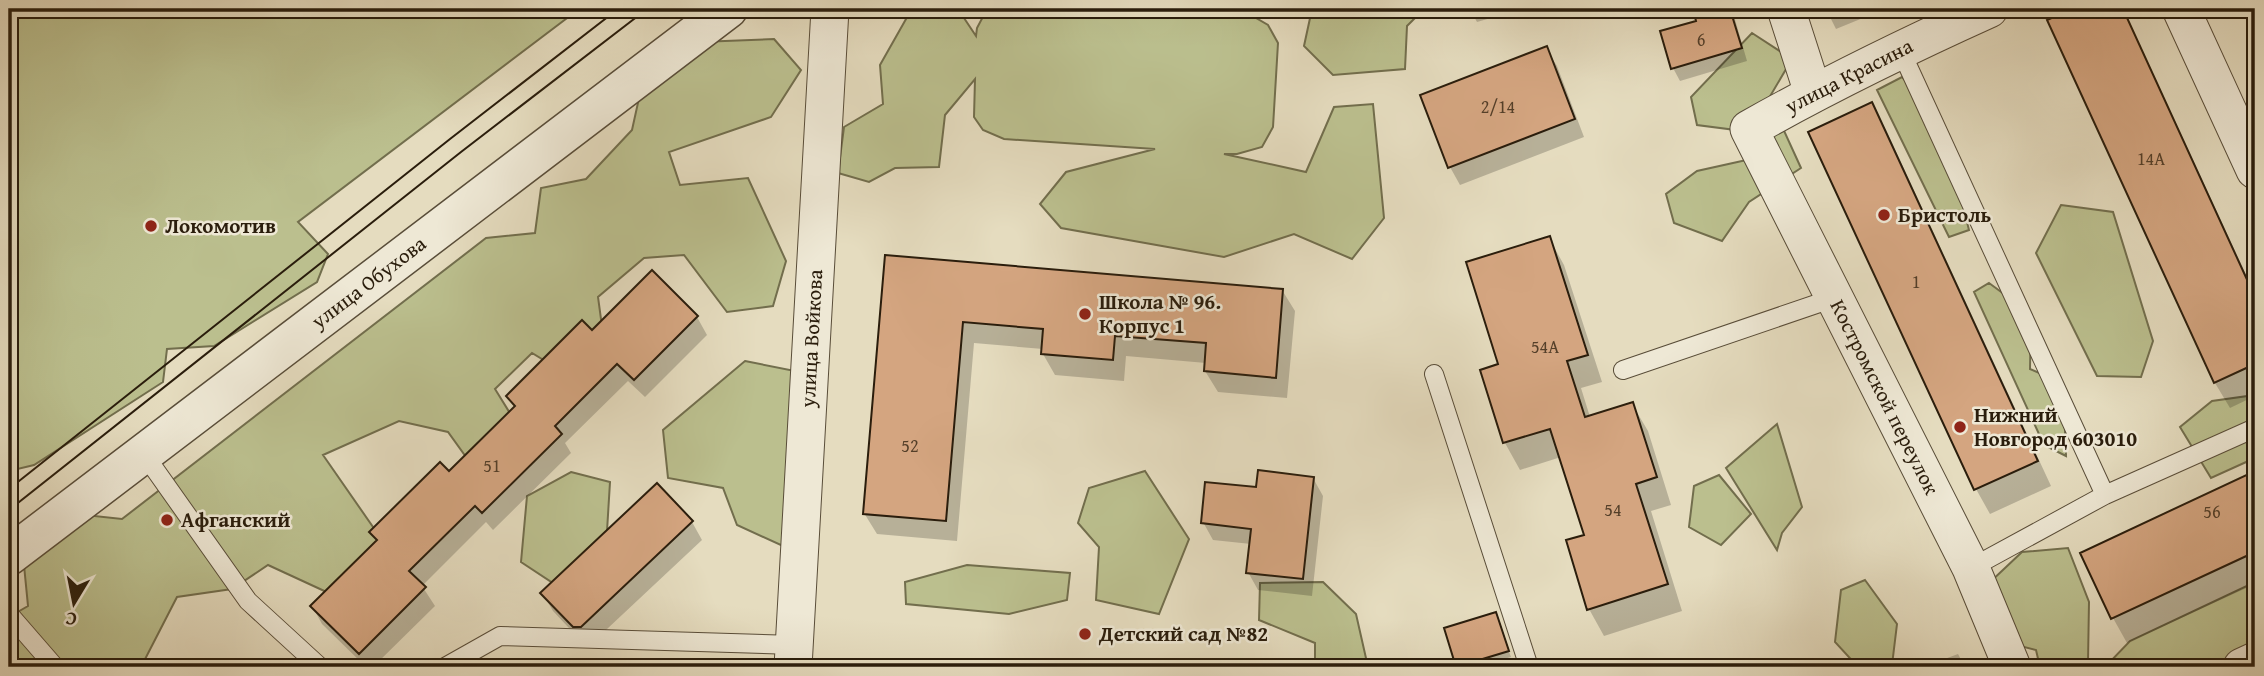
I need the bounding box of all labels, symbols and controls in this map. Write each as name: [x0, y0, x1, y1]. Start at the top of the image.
house number: 6: [1697, 26, 1705, 53]
street label: улица Красина: [1779, 30, 1918, 121]
house number: 2/14: [1481, 93, 1515, 120]
house number: 14А: [2137, 145, 2165, 172]
place label: Бристоль: [1898, 199, 1991, 230]
marker: Бристоль: [1876, 207, 1892, 223]
place label: Локомотив: [165, 210, 276, 241]
marker: Локомотив: [143, 218, 159, 234]
street label: улица Обухова: [304, 228, 432, 336]
house number: 1: [1912, 268, 1920, 295]
street label: улица Войкова: [792, 269, 830, 409]
place label: Школа № 96. Корпус 1: [1099, 286, 1221, 341]
street label: Костромской переулок: [1823, 294, 1947, 500]
marker: Школа № 96. Корпус 1: [1077, 306, 1093, 322]
house number: 54А: [1531, 333, 1559, 360]
place label: Нижний Новгород 603010: [1974, 399, 2137, 454]
marker: Нижний Новгород 603010: [1952, 419, 1968, 435]
house number: 52: [901, 432, 919, 459]
house number: 51: [483, 452, 501, 479]
house number: 54: [1604, 496, 1622, 523]
house number: 56: [2203, 498, 2221, 525]
place label: Афганский: [181, 504, 290, 535]
marker: Афганский: [159, 512, 175, 528]
north arrow: [38, 568, 108, 638]
text: С: [63, 605, 79, 634]
place label: Детский сад №82: [1098, 618, 1268, 649]
marker: Детский сад №82: [1077, 626, 1093, 642]

